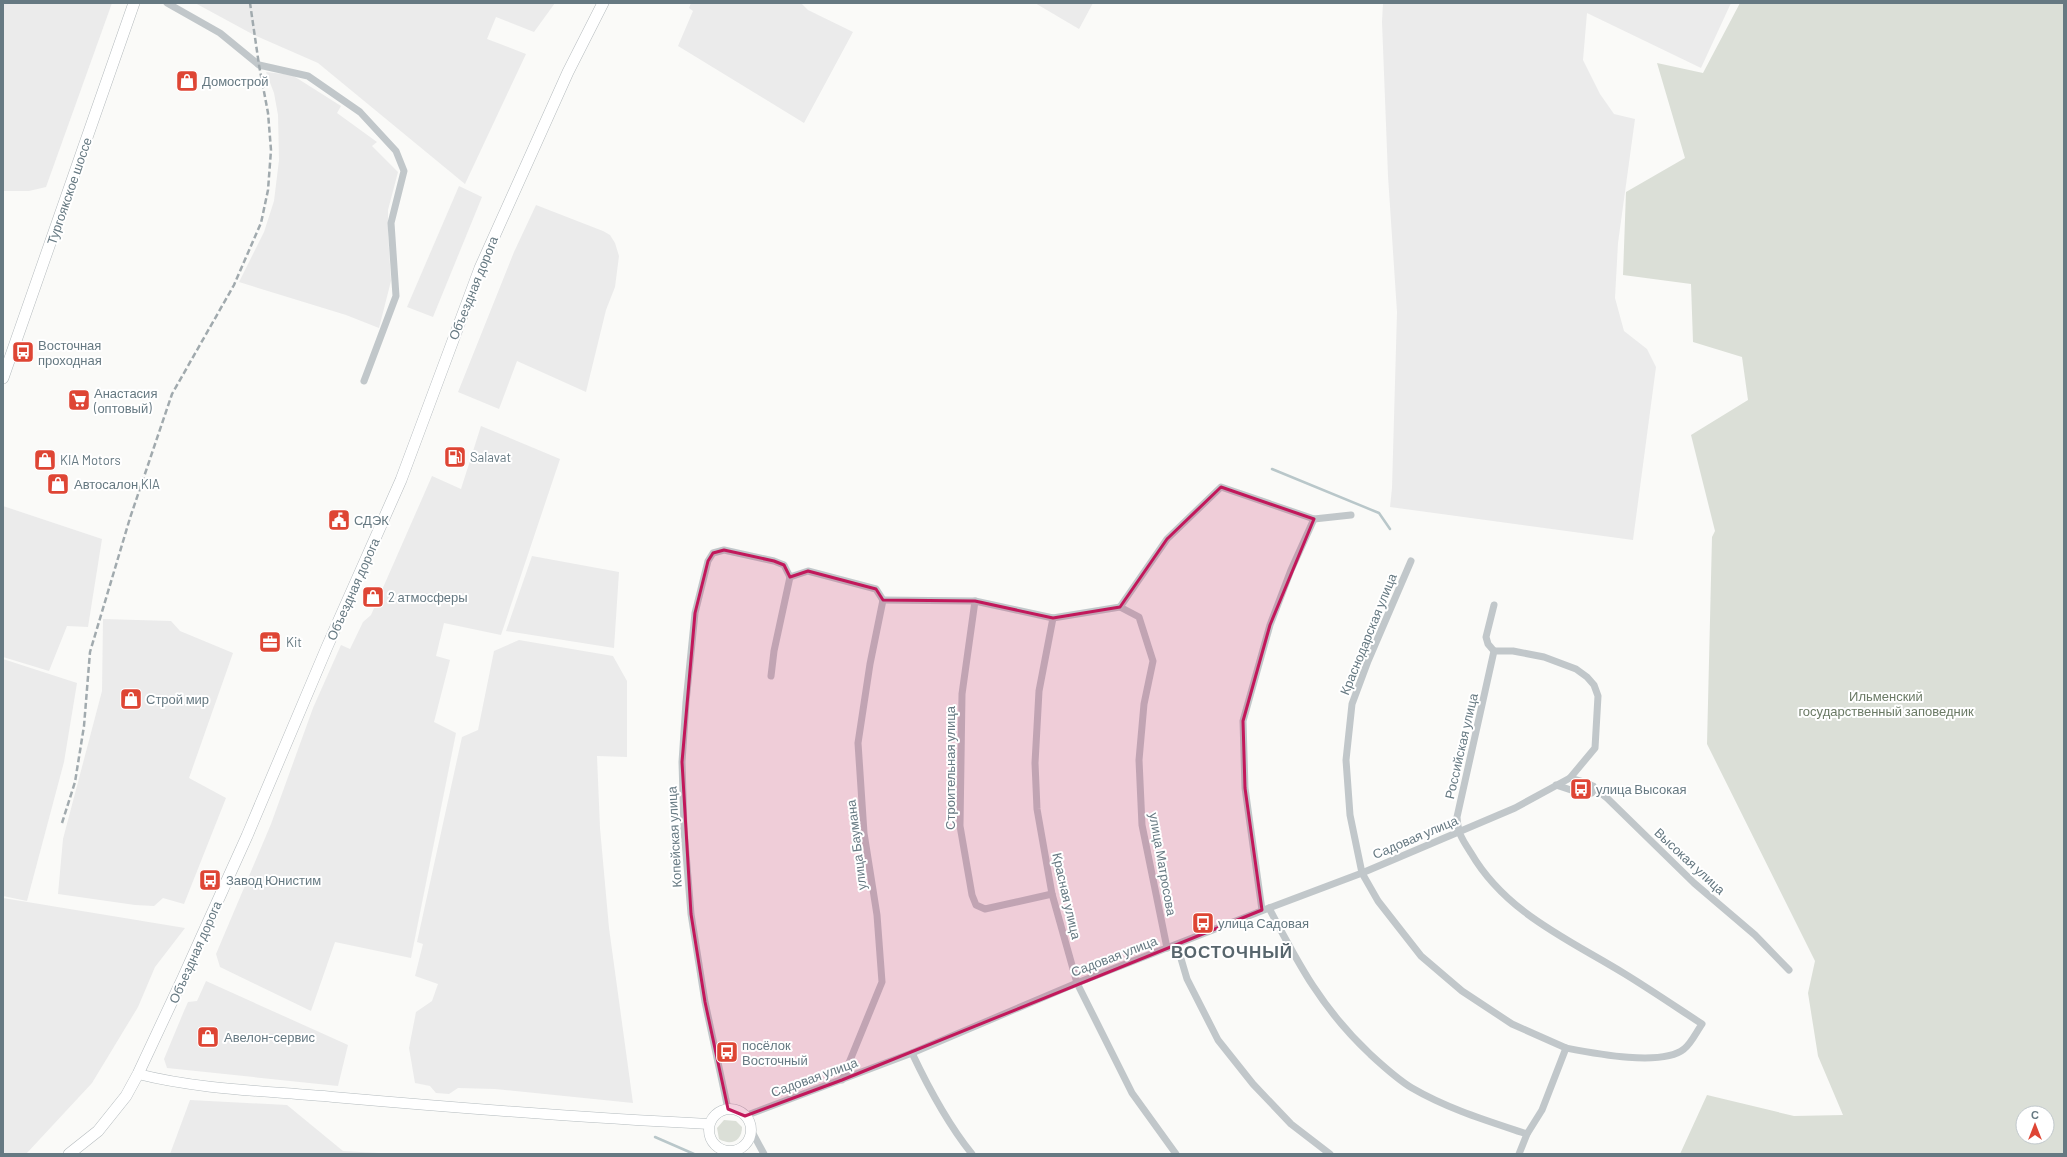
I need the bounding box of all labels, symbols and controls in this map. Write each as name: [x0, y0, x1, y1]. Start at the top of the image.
shop icon: Домострой: [174, 68, 200, 94]
place label: Домострой: [202, 73, 269, 89]
street label: Тургоякское шоссе: [43, 135, 95, 247]
street label: Объездная дорога: [445, 233, 501, 342]
place label: Восточная проходная: [38, 337, 102, 368]
bus stop icon: Восточная проходная: [10, 339, 36, 365]
place label: Анастасия (оптовый): [93, 385, 157, 416]
supermarket icon: Анастасия (оптовый): [66, 387, 92, 413]
fuel station icon: Salavat: [442, 444, 468, 470]
shop icon: KIA Motors: [32, 447, 58, 473]
place label: Salavat: [470, 449, 511, 465]
place label: KIA Motors: [60, 452, 121, 468]
shop icon: Автосалон KIA: [45, 471, 71, 497]
place label: Автосалон KIA: [74, 476, 160, 492]
public building icon: СДЭК: [326, 507, 352, 533]
place label: СДЭК: [354, 512, 389, 528]
street label: Объездная дорога: [323, 535, 383, 643]
street label: Краснодарская улица: [1336, 570, 1400, 697]
shop icon: 2 атмосферы: [360, 584, 386, 610]
place label: 2 атмосферы: [388, 589, 468, 605]
office icon: Kit: [257, 629, 283, 655]
place label: Kit: [286, 634, 302, 650]
shop icon: Строй мир: [118, 686, 144, 712]
park label: Ильменский государственный заповедник: [1798, 688, 1974, 719]
place label: Строй мир: [146, 691, 209, 707]
street label: Российская улица: [1441, 691, 1481, 800]
street label: Строительная улица: [942, 705, 958, 830]
bus stop icon: улица Высокая: [1568, 776, 1594, 802]
place label: улица Высокая: [1596, 781, 1686, 797]
street label: Копейская улица: [663, 785, 685, 888]
street label: улица Баумана: [842, 798, 869, 891]
street label: улица Матросова: [1146, 811, 1180, 918]
street label: Садовая улица: [1370, 812, 1461, 862]
street label: Высокая улица: [1651, 824, 1729, 898]
street label: Красная улица: [1049, 851, 1085, 942]
bus stop icon: Завод Юнистим: [197, 867, 223, 893]
place label: Завод Юнистим: [226, 872, 321, 888]
street label: Объездная дорога: [165, 898, 225, 1006]
bus stop icon: улица Садовая: [1190, 910, 1216, 936]
place label: улица Садовая: [1218, 915, 1309, 931]
street label: Садовая улица: [1069, 932, 1160, 980]
district label: ВОСТОЧНЫЙ: [1171, 941, 1293, 961]
shop icon: Авелон-сервис: [195, 1024, 221, 1050]
place label: Авелон-сервис: [224, 1029, 316, 1045]
place label: посёлок Восточный: [742, 1037, 808, 1068]
bus stop icon: посёлок Восточный: [714, 1039, 740, 1065]
street label: Садовая улица: [769, 1054, 860, 1100]
north arrow: [2015, 1105, 2055, 1145]
text: С: [2031, 1108, 2039, 1121]

